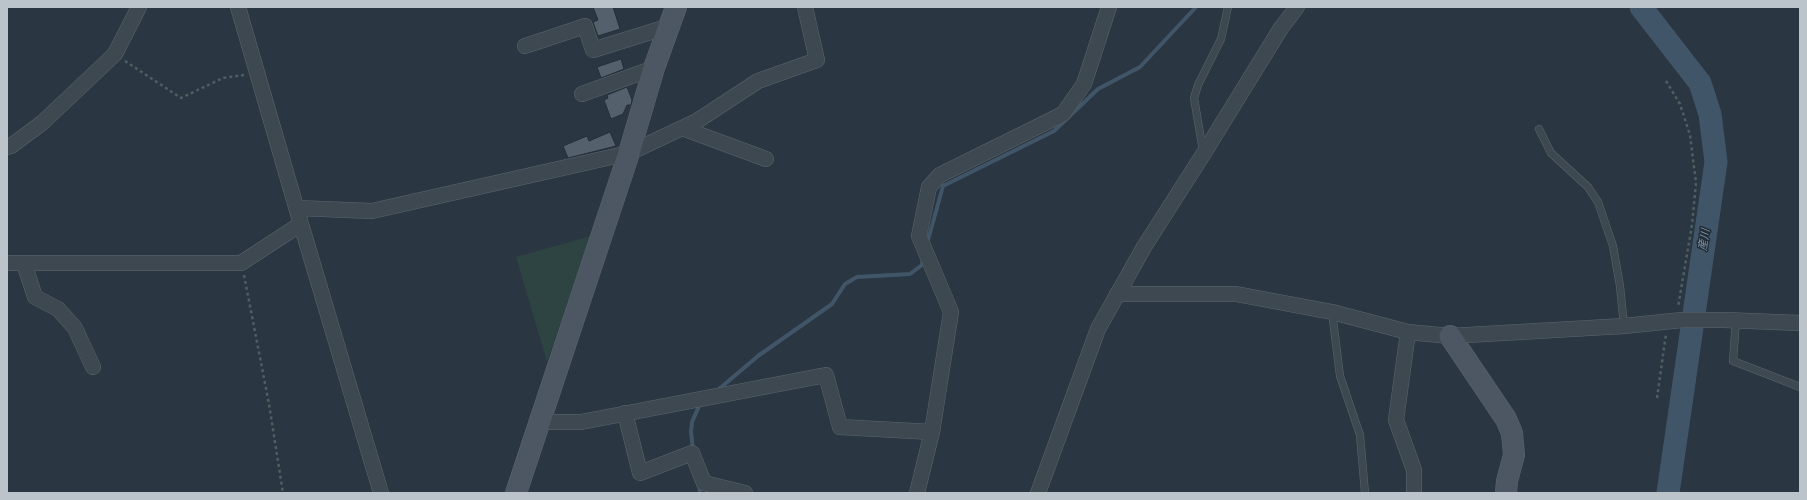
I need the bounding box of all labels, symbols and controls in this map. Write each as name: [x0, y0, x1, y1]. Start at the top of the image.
water label: 産川: [1697, 228, 1713, 252]

